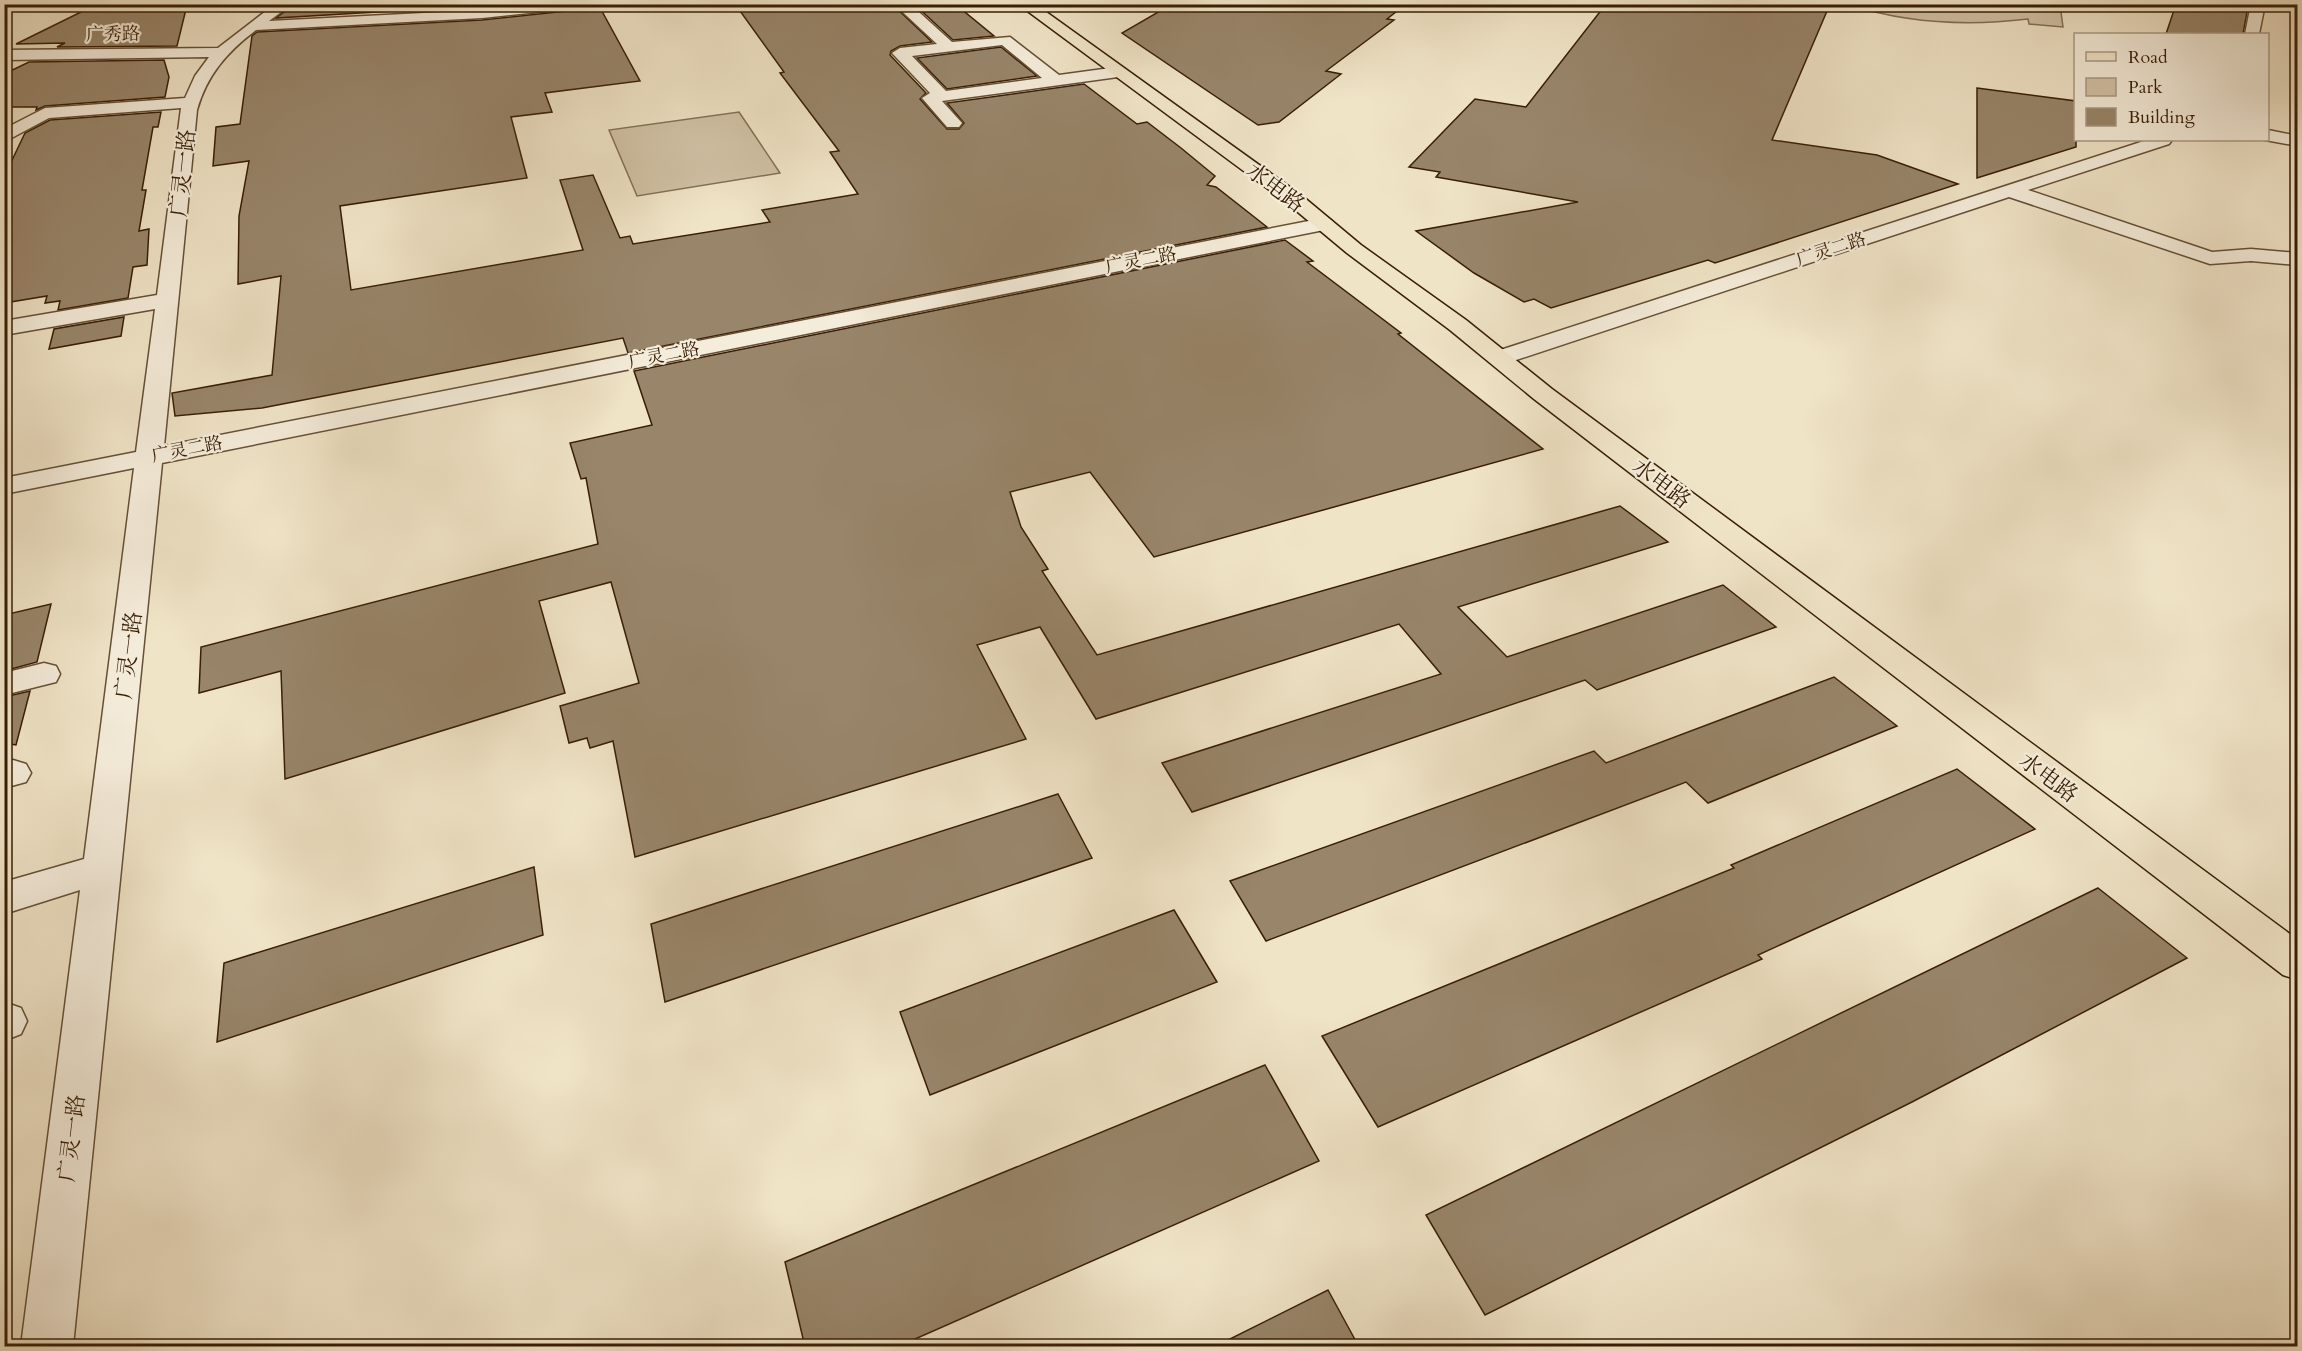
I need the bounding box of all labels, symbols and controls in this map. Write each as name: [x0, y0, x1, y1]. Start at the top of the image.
street label: 广秀路: [86, 22, 140, 47]
legend: [2074, 33, 2269, 141]
text: Road: [2128, 45, 2168, 70]
text: Park: [2128, 75, 2163, 100]
text: Building: [2128, 105, 2196, 130]
street label: 广灵一路: [163, 128, 203, 218]
street label: 水电路: [1240, 156, 1311, 220]
street label: 广灵二路: [1793, 226, 1869, 272]
street label: 广灵二路: [1103, 241, 1179, 280]
street label: 广灵二路: [626, 336, 702, 375]
street label: 广灵二路: [149, 430, 225, 469]
street label: 水电路: [1626, 452, 1697, 516]
street label: 广灵一路: [109, 610, 149, 701]
street label: 水电路: [2013, 746, 2084, 810]
street label: 广灵一路: [52, 1093, 92, 1184]

